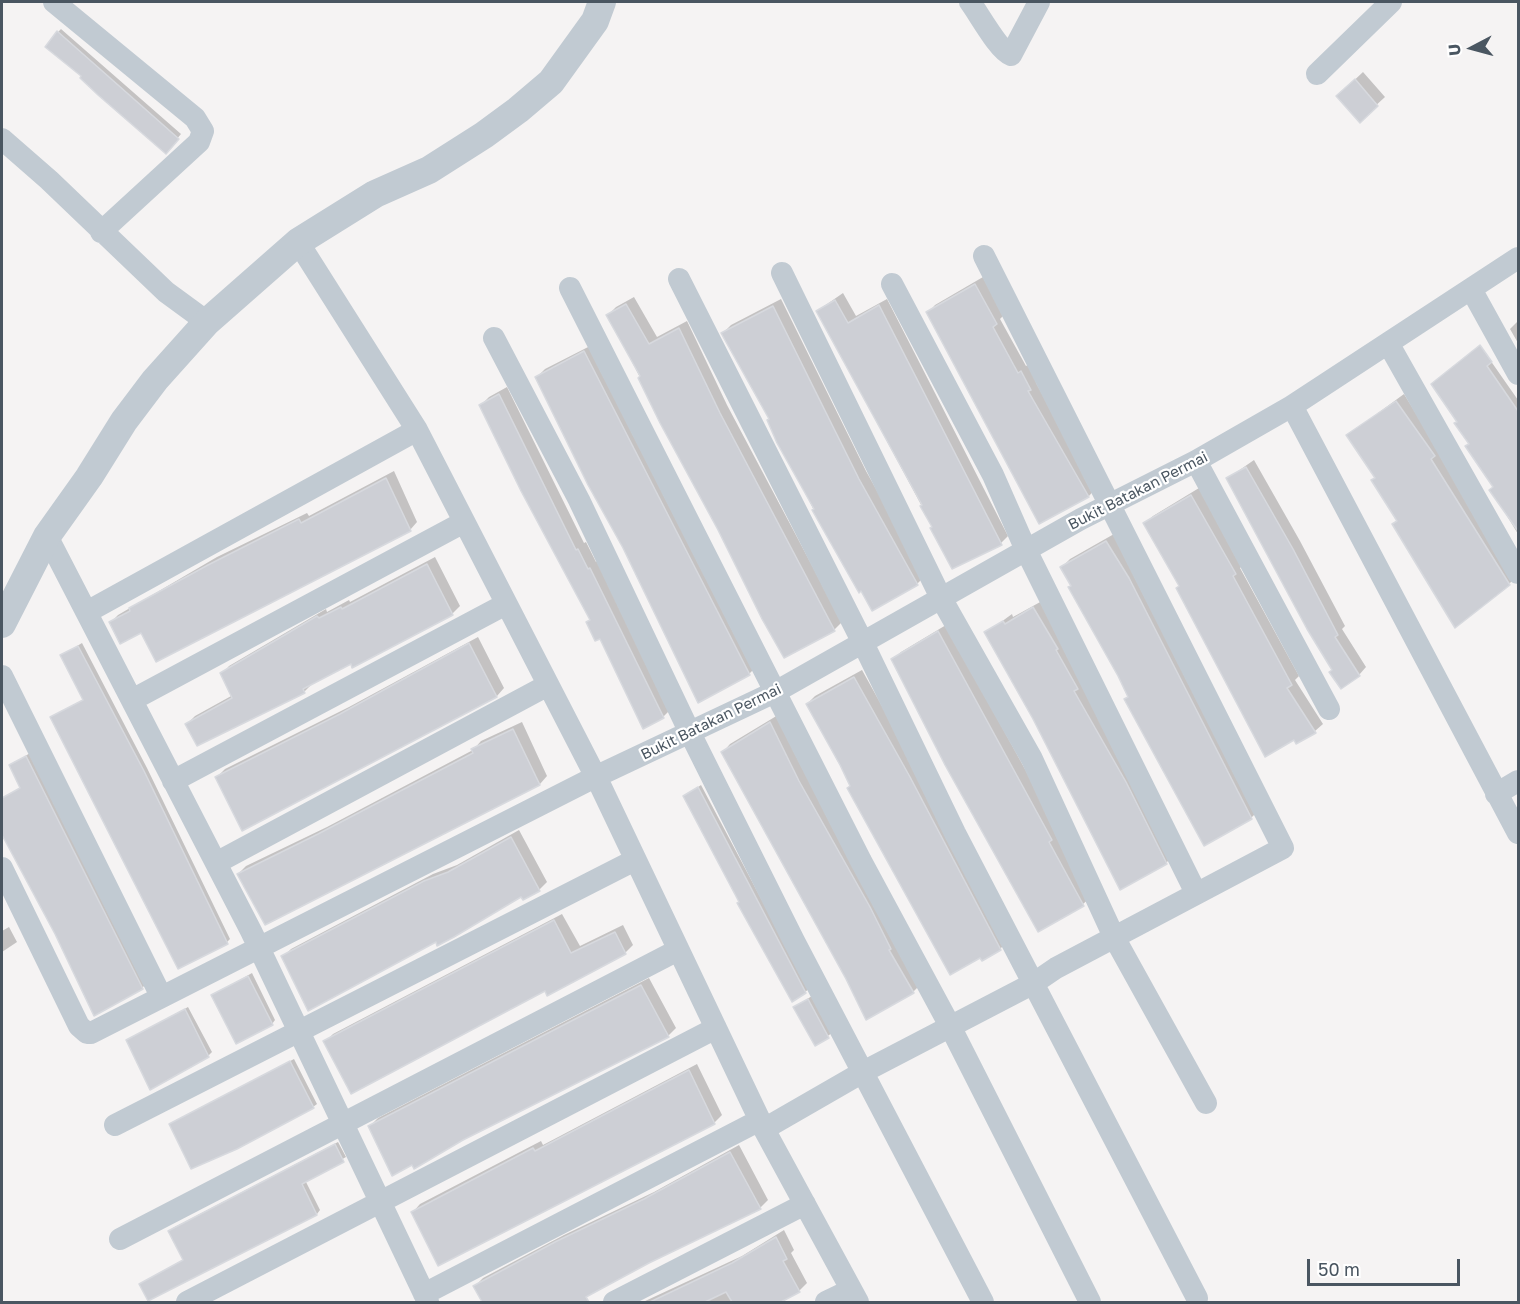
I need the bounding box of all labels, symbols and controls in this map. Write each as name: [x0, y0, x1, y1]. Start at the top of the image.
north arrow: [1442, 18, 1502, 78]
text: U: [1444, 43, 1465, 57]
street label: Bukit Batakan Permai: [1065, 448, 1211, 534]
street label: Bukit Batakan Permai: [638, 680, 784, 764]
scale bar: [1310, 1247, 1463, 1285]
text: 50 m: [1318, 1258, 1360, 1280]

